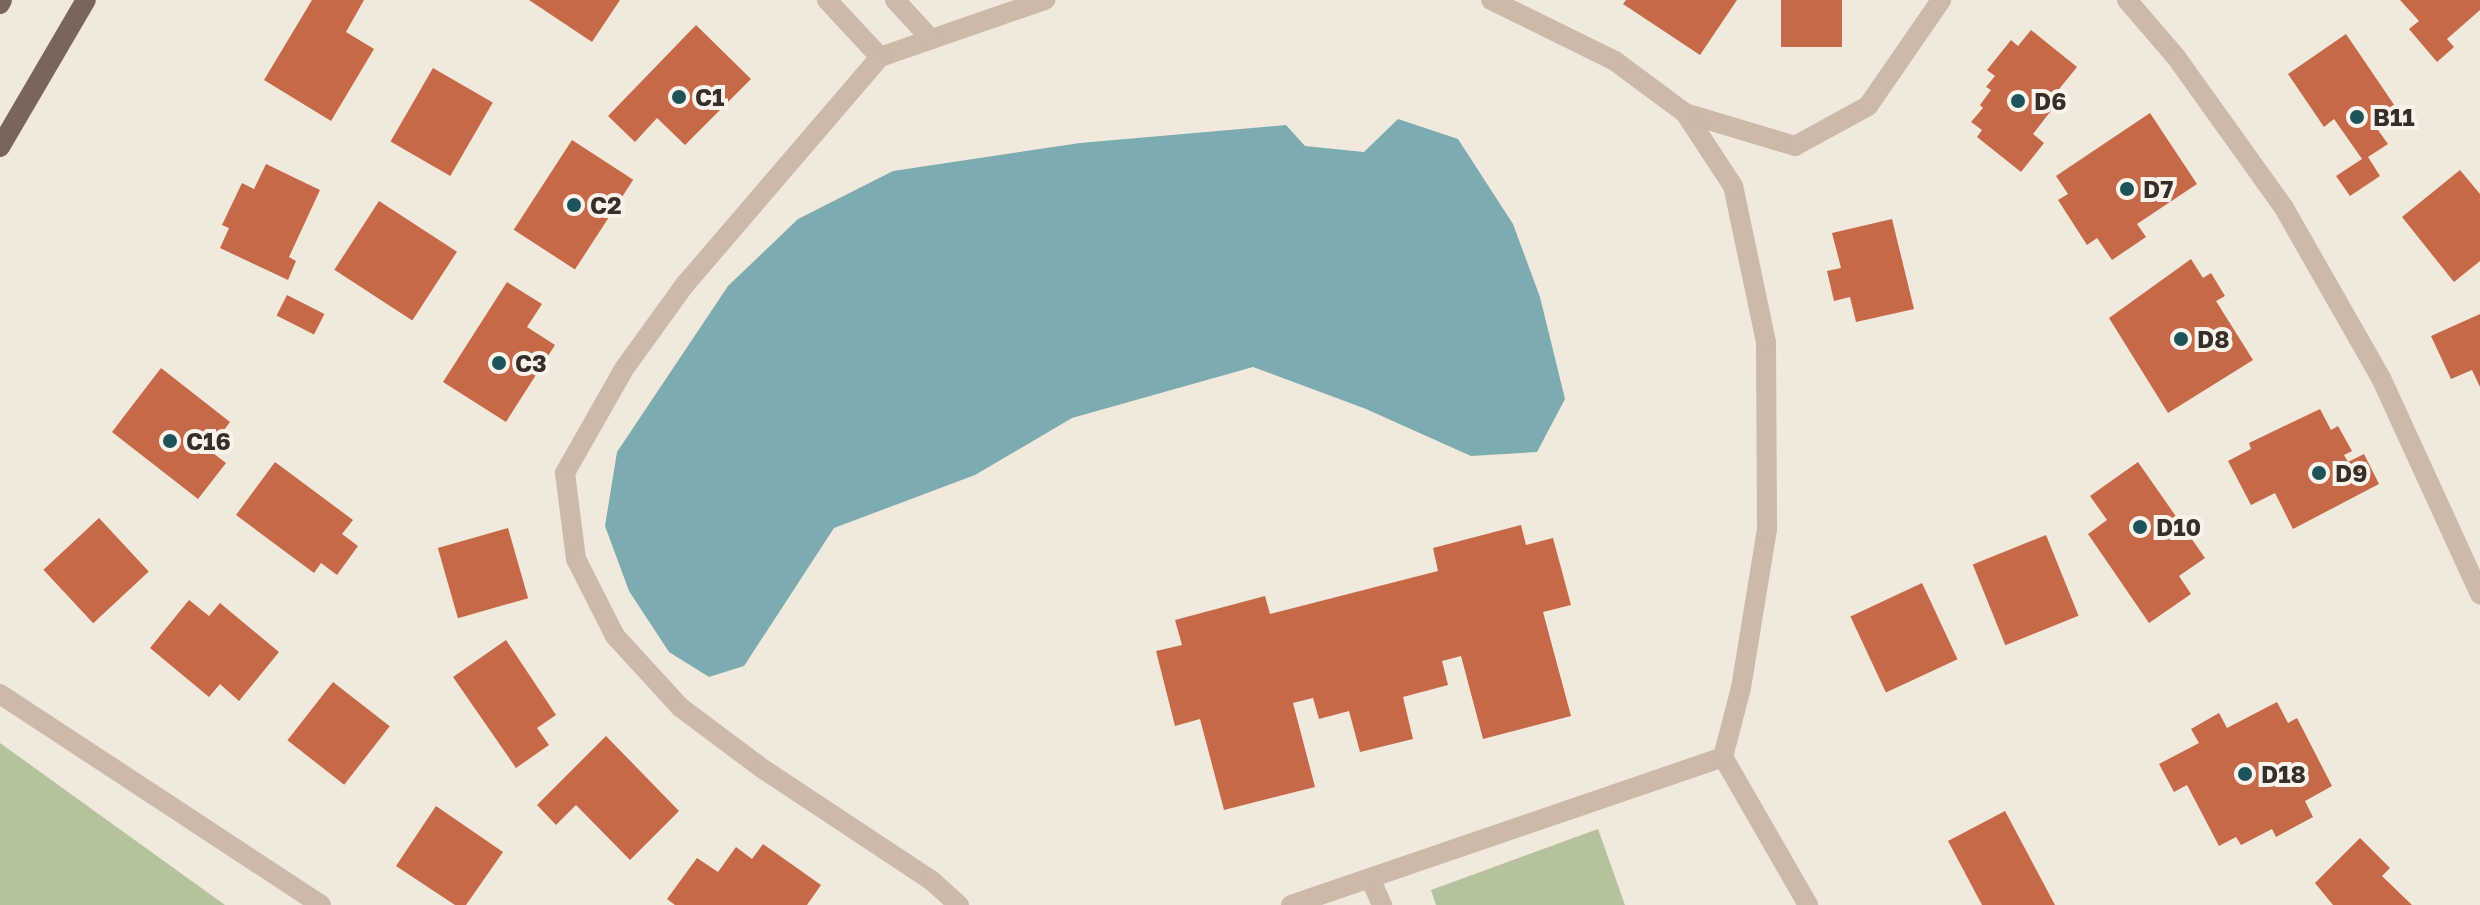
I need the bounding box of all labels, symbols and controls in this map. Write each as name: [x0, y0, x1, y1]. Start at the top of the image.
place label: C1: [695, 83, 724, 111]
place label: D6: [2034, 87, 2066, 115]
marker: C1: [670, 88, 688, 106]
marker: D6: [2009, 92, 2027, 110]
place label: B11: [2373, 103, 2415, 131]
marker: B11: [2348, 108, 2366, 126]
place label: D7: [2143, 175, 2173, 203]
marker: D7: [2118, 180, 2136, 198]
place label: C2: [590, 191, 622, 219]
marker: C2: [565, 196, 583, 214]
place label: D8: [2197, 325, 2230, 353]
marker: D8: [2172, 330, 2190, 348]
place label: C3: [515, 349, 547, 377]
marker: C3: [490, 354, 508, 372]
place label: C16: [186, 427, 231, 455]
marker: C16: [161, 432, 179, 450]
place label: D9: [2335, 459, 2367, 487]
marker: D9: [2310, 464, 2328, 482]
place label: D10: [2156, 513, 2201, 541]
marker: D10: [2131, 518, 2149, 536]
place label: D18: [2261, 760, 2306, 788]
marker: D18: [2236, 765, 2254, 783]

